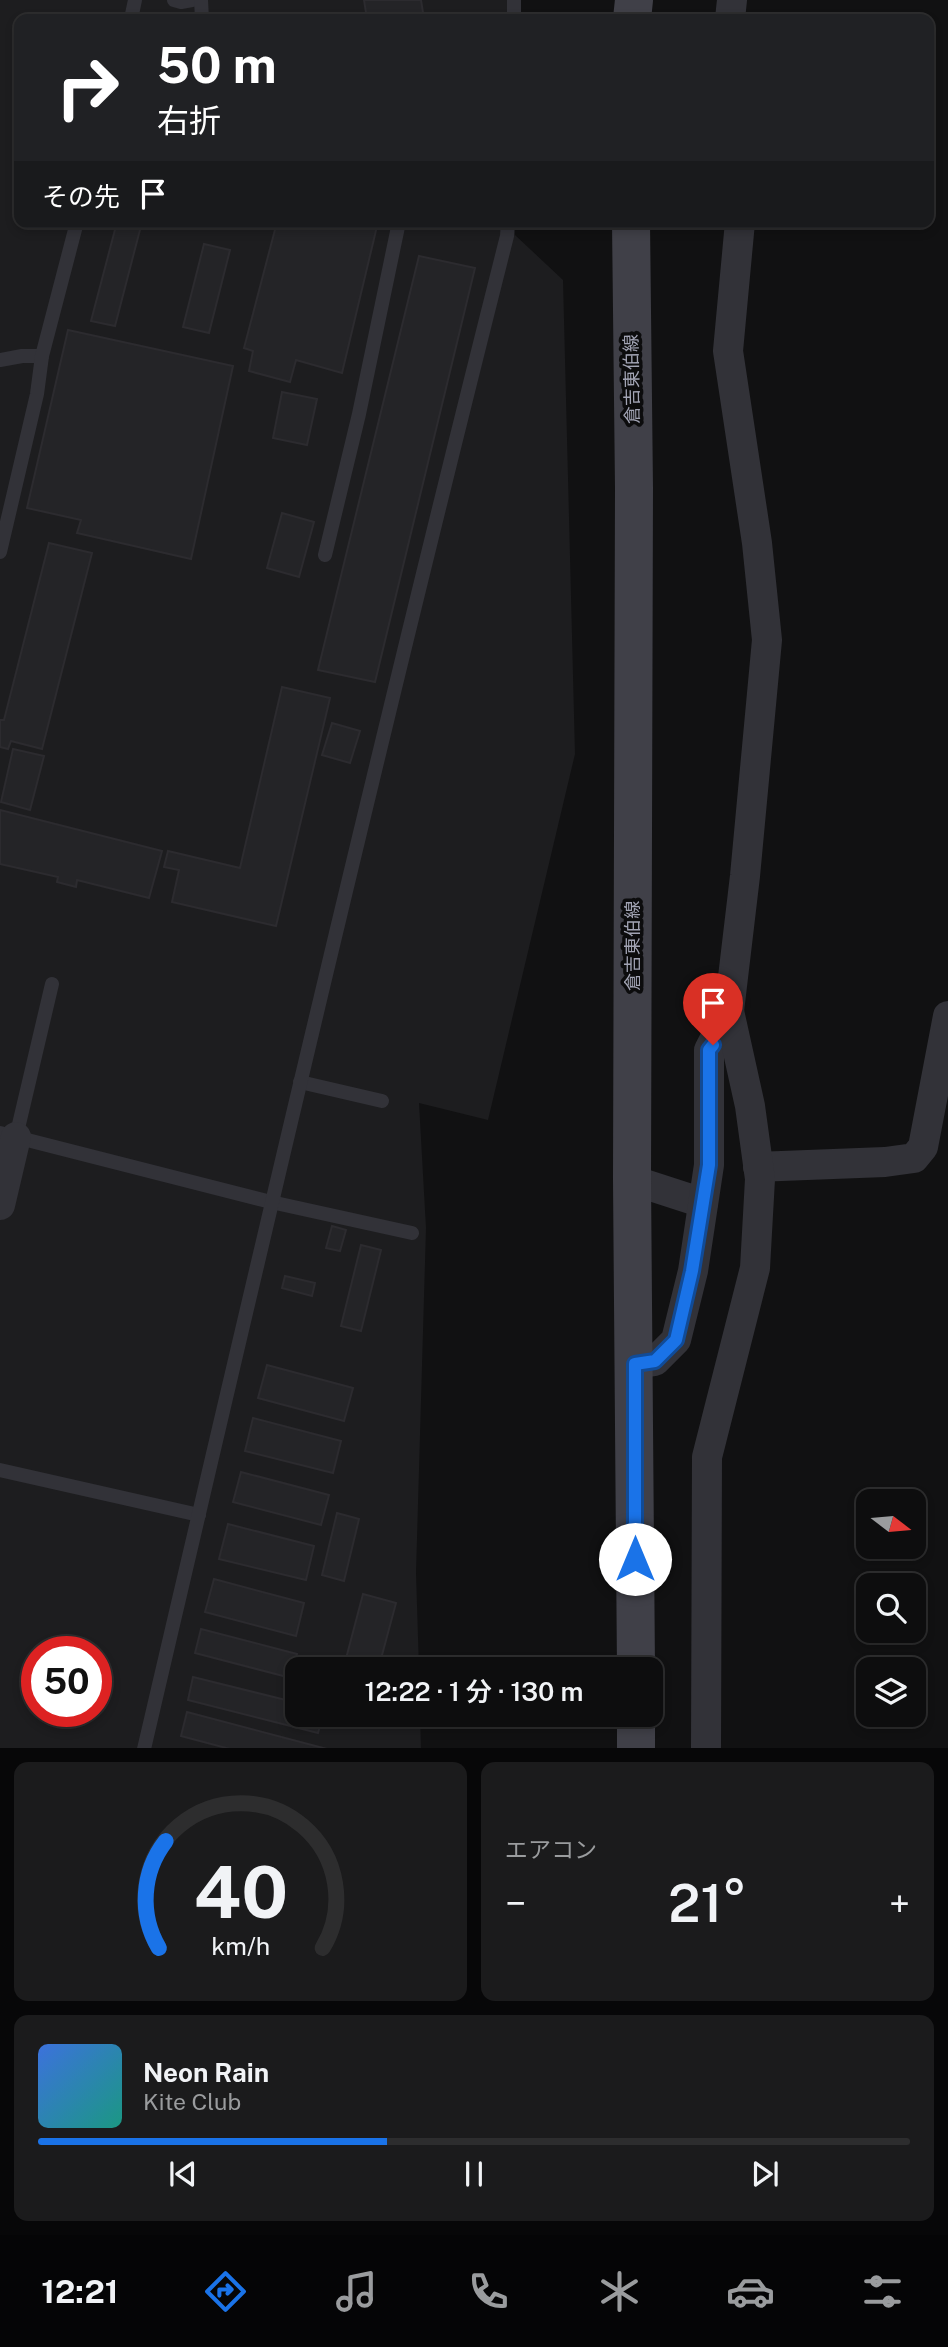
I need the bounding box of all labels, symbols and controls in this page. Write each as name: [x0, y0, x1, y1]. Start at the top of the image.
text: 50 m: [157, 36, 277, 94]
icon: right: [42, 42, 133, 133]
text: 右折: [157, 102, 221, 139]
icon: arrive: [134, 175, 172, 213]
text: その先: [42, 181, 120, 212]
street label: 倉吉東伯線: [620, 334, 643, 424]
street label: 倉吉東伯線: [622, 901, 643, 991]
pin: [683, 973, 743, 1045]
icon: arrive: [694, 984, 732, 1022]
north arrow: [856, 1489, 926, 1559]
map controls: [856, 1489, 926, 1727]
position arrow: [598, 1522, 672, 1596]
button: search: [856, 1573, 926, 1643]
speed limit sign: 50: [21, 1636, 112, 1727]
button: layers: [856, 1657, 926, 1727]
text: 12:22 · 1 分 · 130 m: [365, 1676, 583, 1707]
text: エアコン: [505, 1836, 597, 1863]
text: 40: [193, 1849, 288, 1934]
text: 21°: [668, 1873, 747, 1934]
text: −: [505, 1881, 526, 1926]
text: +: [889, 1881, 910, 1926]
text: km/h: [211, 1930, 270, 1960]
text: Neon Rain: [143, 2057, 269, 2088]
text: Kite Club: [143, 2088, 241, 2115]
icon: previous: [164, 2155, 202, 2193]
icon: pause: [455, 2155, 493, 2193]
icon: next: [746, 2155, 784, 2193]
icon: directions: [201, 2267, 250, 2316]
icon: music: [332, 2267, 381, 2316]
icon: phone: [464, 2267, 513, 2316]
icon: climate: [595, 2267, 644, 2316]
icon: car: [726, 2267, 775, 2316]
icon: filters: [858, 2267, 907, 2316]
text: 12:21: [41, 2273, 118, 2310]

